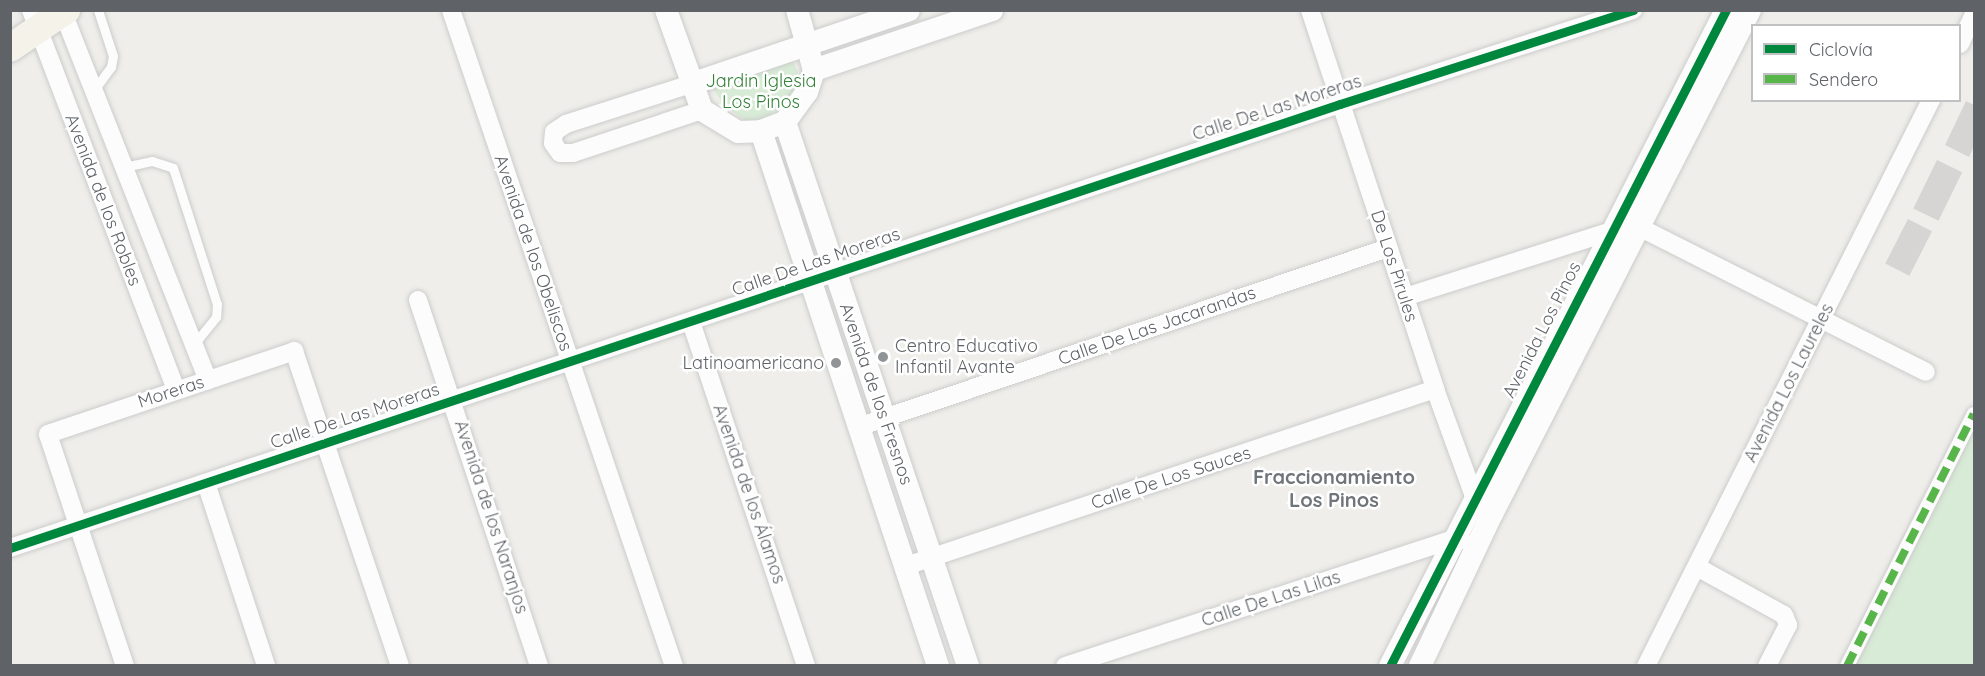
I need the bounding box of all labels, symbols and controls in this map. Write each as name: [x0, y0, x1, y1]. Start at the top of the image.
legend: [1751, 24, 1961, 102]
text: Ciclovía: [1809, 38, 1873, 61]
text: Sendero: [1809, 68, 1878, 91]
street label: Calle De Las Moreras: [1190, 70, 1364, 146]
park label: Jardin Iglesia Los Pinos: [706, 71, 816, 113]
street label: Avenida de los Robles: [60, 111, 146, 289]
street label: Avenida de los Obeliscos: [489, 152, 577, 354]
street label: De Los Pirules: [1366, 207, 1422, 325]
street label: Calle De Las Moreras: [729, 223, 903, 301]
street label: Avenida Los Pinos: [1498, 258, 1586, 402]
street label: Calle De Las Jacarandas: [1055, 282, 1259, 370]
street label: Avenida de los Fresnos: [835, 300, 917, 488]
street label: Avenida Los Laureles: [1740, 300, 1838, 466]
place label: Centro Educativo Infantil Avante: [895, 336, 1038, 378]
marker: Centro Educativo Infantil Avante: [876, 350, 890, 364]
place label: Latinoamericano: [683, 352, 824, 374]
marker: Latinoamericano: [829, 356, 843, 370]
street label: Moreras: [135, 371, 207, 413]
street label: Calle De Las Moreras: [268, 378, 442, 454]
street label: Avenida de los Álamos: [708, 401, 790, 587]
street label: Avenida de los Naranjos: [449, 418, 533, 616]
street label: Calle De Los Sauces: [1088, 442, 1254, 514]
district label: Fraccionamiento Los Pinos: [1253, 465, 1415, 512]
street label: Calle De Las Lilas: [1199, 566, 1343, 632]

